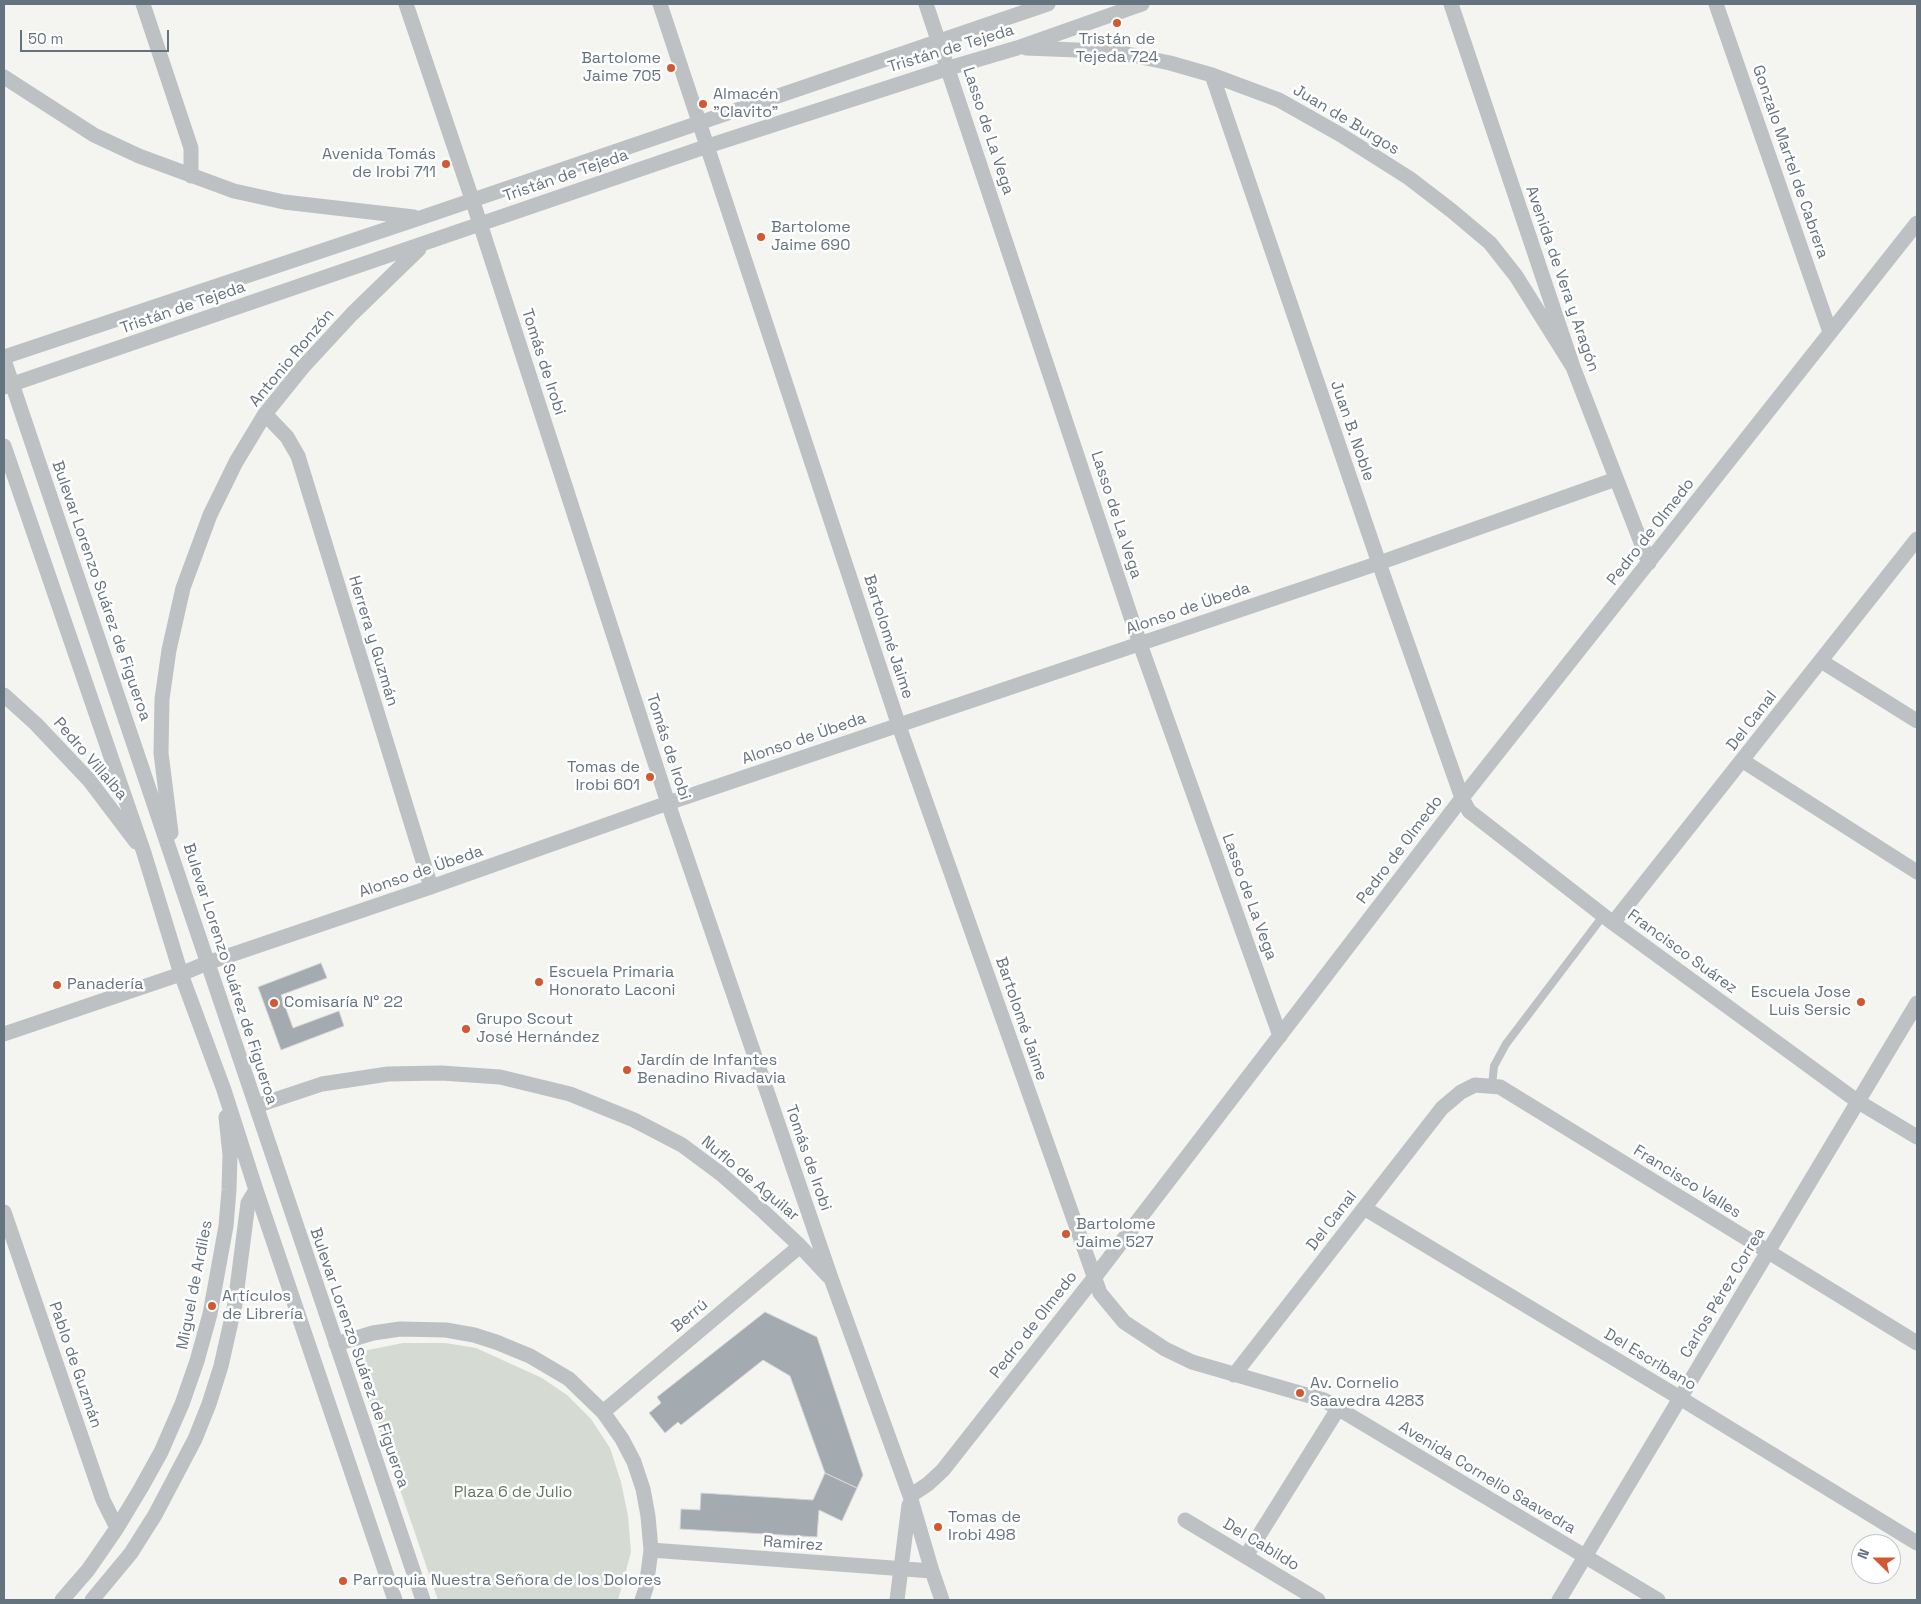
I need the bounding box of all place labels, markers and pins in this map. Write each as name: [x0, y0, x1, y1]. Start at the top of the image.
marker: Tristán de Tejeda 724: [1111, 17, 1123, 29]
place label: Tristán de Tejeda 724: [1076, 30, 1158, 68]
place label: Bartolome Jaime 705: [581, 49, 661, 87]
marker: Bartolome Jaime 705: [665, 62, 677, 74]
place label: Almacén "Clavito": [713, 85, 779, 123]
marker: Almacén "Clavito": [697, 98, 709, 110]
place label: Avenida Tomás de Irobi 711: [322, 145, 436, 183]
marker: Avenida Tomás de Irobi 711: [440, 158, 452, 170]
place label: Bartolome Jaime 690: [771, 218, 851, 256]
marker: Bartolome Jaime 690: [755, 231, 767, 243]
place label: Tomas de Irobi 601: [567, 758, 640, 796]
marker: Tomas de Irobi 601: [644, 771, 656, 783]
place label: Escuela Primaria Honorato Laconi: [549, 963, 676, 1001]
place label: Panadería: [67, 975, 143, 995]
marker: Escuela Primaria Honorato Laconi: [533, 976, 545, 988]
marker: Panadería: [51, 979, 63, 991]
place label: Escuela Jose Luis Sersic: [1751, 983, 1851, 1021]
place label: Comisaría N° 22: [284, 993, 403, 1013]
marker: Escuela Jose Luis Sersic: [1855, 996, 1867, 1008]
marker: Comisaría N° 22: [268, 997, 280, 1009]
place label: Grupo Scout José Hernández: [476, 1010, 600, 1048]
marker: Grupo Scout José Hernández: [460, 1023, 472, 1035]
place label: Jardín de Infantes Benadino Rivadavia: [637, 1051, 786, 1089]
marker: Jardín de Infantes Benadino Rivadavia: [621, 1064, 633, 1076]
place label: Bartolome Jaime 527: [1076, 1215, 1156, 1253]
marker: Bartolome Jaime 527: [1060, 1228, 1072, 1240]
place label: Artículos de Librería: [222, 1287, 303, 1325]
marker: Artículos de Librería: [206, 1300, 218, 1312]
place label: Av. Cornelio Saavedra 4283: [1310, 1374, 1424, 1412]
marker: Av. Cornelio Saavedra 4283: [1294, 1387, 1306, 1399]
place label: Tomas de Irobi 498: [948, 1508, 1021, 1546]
marker: Tomas de Irobi 498: [932, 1521, 944, 1533]
place label: Parroquia Nuestra Señora de los Dolores: [353, 1571, 661, 1591]
marker: Parroquia Nuestra Señora de los Dolores: [337, 1575, 349, 1587]

